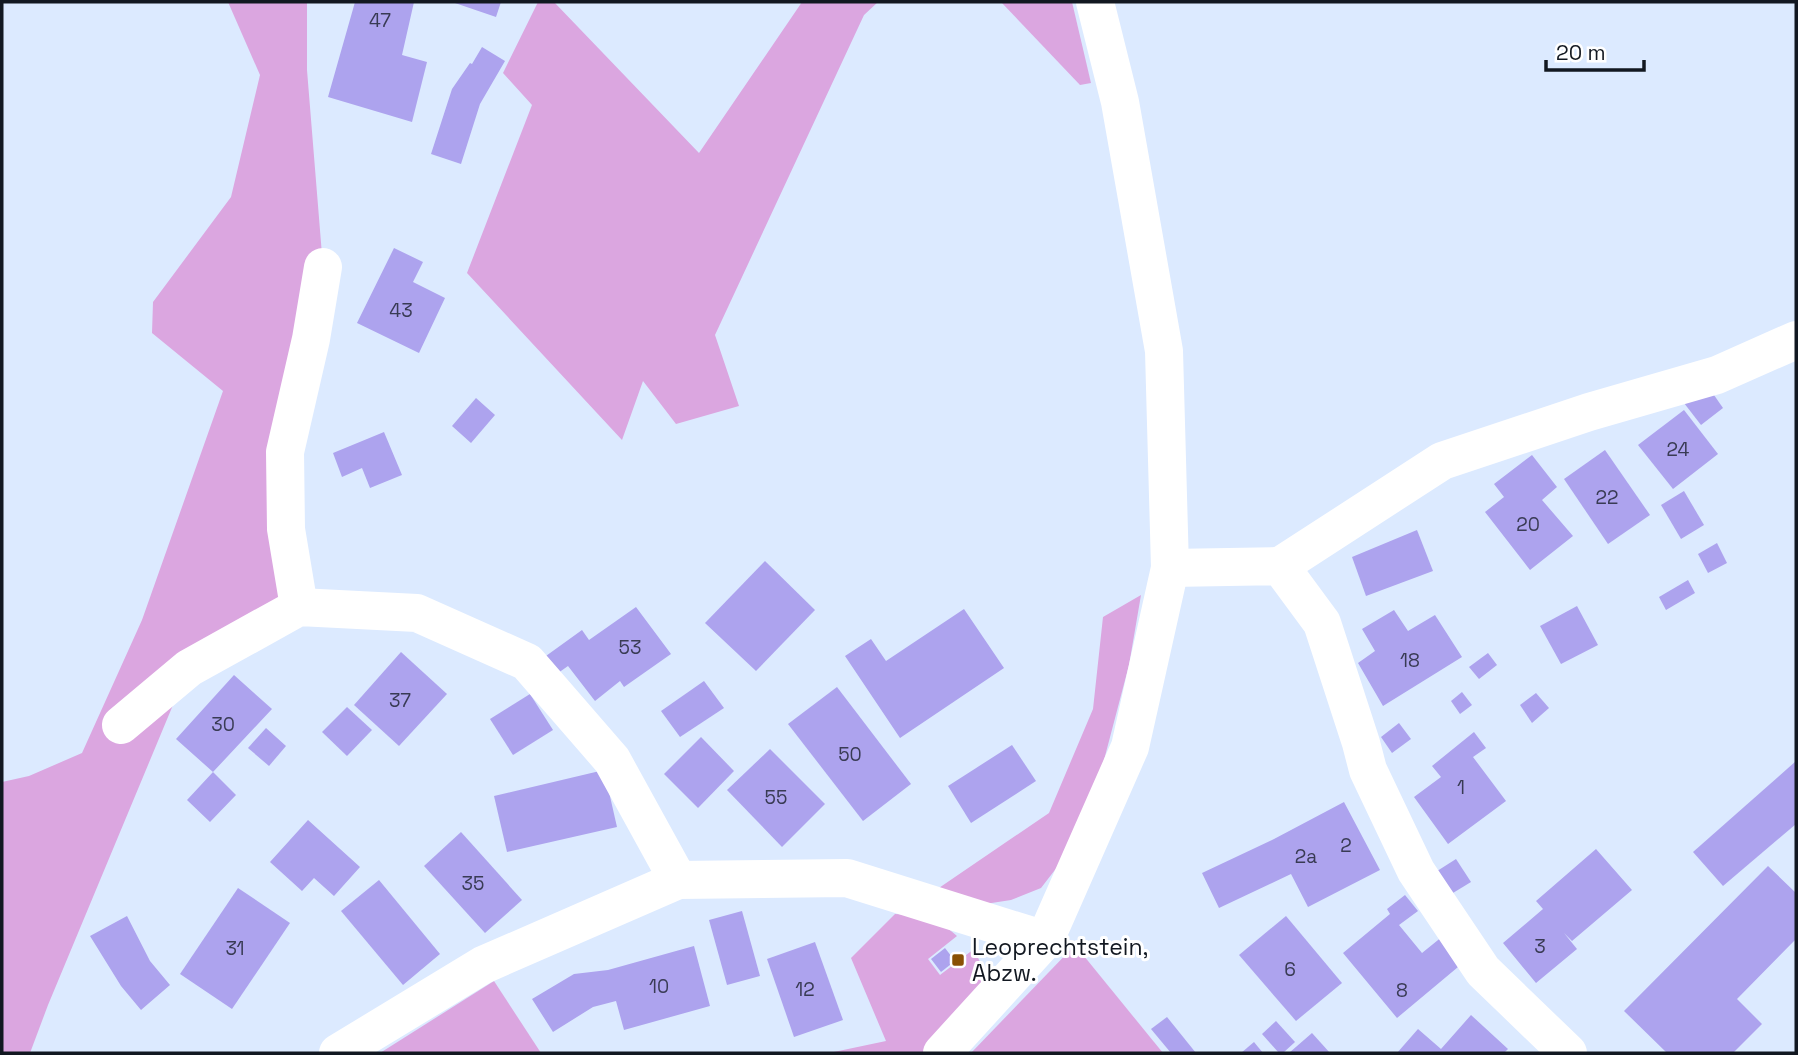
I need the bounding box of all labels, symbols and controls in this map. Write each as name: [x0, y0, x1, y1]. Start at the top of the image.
house number: 47: [369, 8, 391, 33]
scale bar: [1546, 28, 1644, 72]
text: 20 m: [1556, 39, 1606, 66]
house number: 43: [389, 298, 413, 323]
house number: 24: [1667, 437, 1690, 462]
house number: 22: [1596, 485, 1618, 510]
house number: 20: [1516, 512, 1540, 537]
house number: 53: [619, 635, 641, 660]
house number: 18: [1400, 648, 1420, 673]
house number: 37: [389, 688, 411, 713]
house number: 30: [211, 712, 235, 737]
house number: 50: [838, 742, 862, 767]
house number: 1: [1457, 775, 1465, 800]
house number: 55: [765, 785, 787, 810]
house number: 2: [1340, 833, 1352, 858]
house number: 2a: [1295, 844, 1317, 869]
house number: 35: [462, 871, 484, 896]
place label: Leoprechtstein, Abzw.: [972, 932, 1148, 988]
house number: 3: [1534, 934, 1546, 959]
house number: 31: [225, 936, 245, 961]
marker: Leoprechtstein, Abzw.: [950, 952, 966, 968]
house number: 6: [1284, 957, 1296, 982]
house number: 10: [649, 974, 669, 999]
house number: 12: [795, 977, 815, 1002]
house number: 8: [1396, 978, 1408, 1003]

